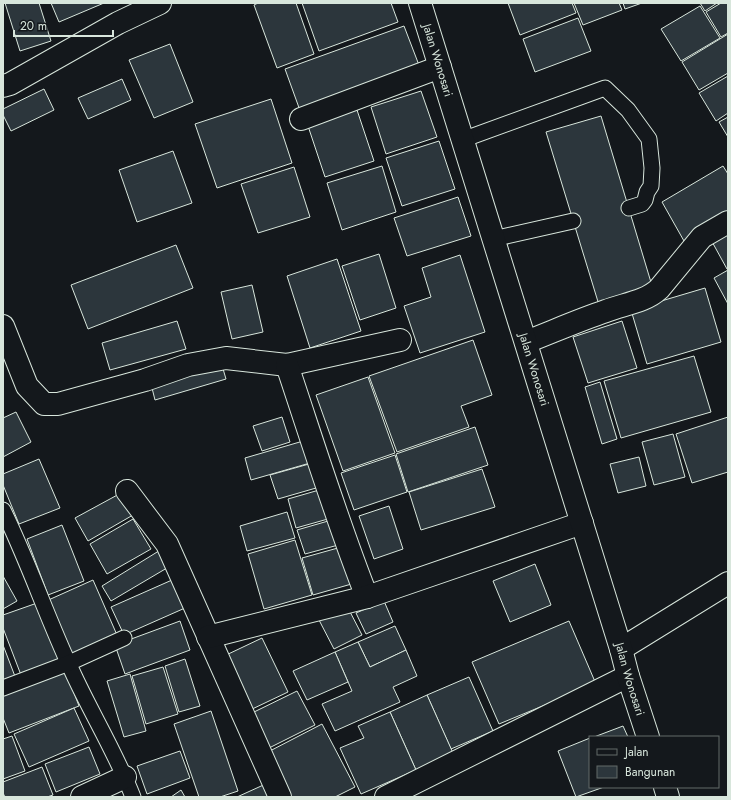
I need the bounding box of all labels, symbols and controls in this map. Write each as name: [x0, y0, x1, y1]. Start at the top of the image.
scale bar: [14, 12, 113, 38]
text: 20 m: [20, 17, 47, 35]
street label: Jalan Wonosari: [417, 20, 458, 99]
street label: Jalan Wonosari: [514, 329, 554, 408]
street label: Jalan Wonosari: [610, 638, 649, 718]
legend: [589, 736, 719, 788]
text: Jalan: [623, 743, 648, 761]
text: Bangunan: [625, 763, 675, 781]

